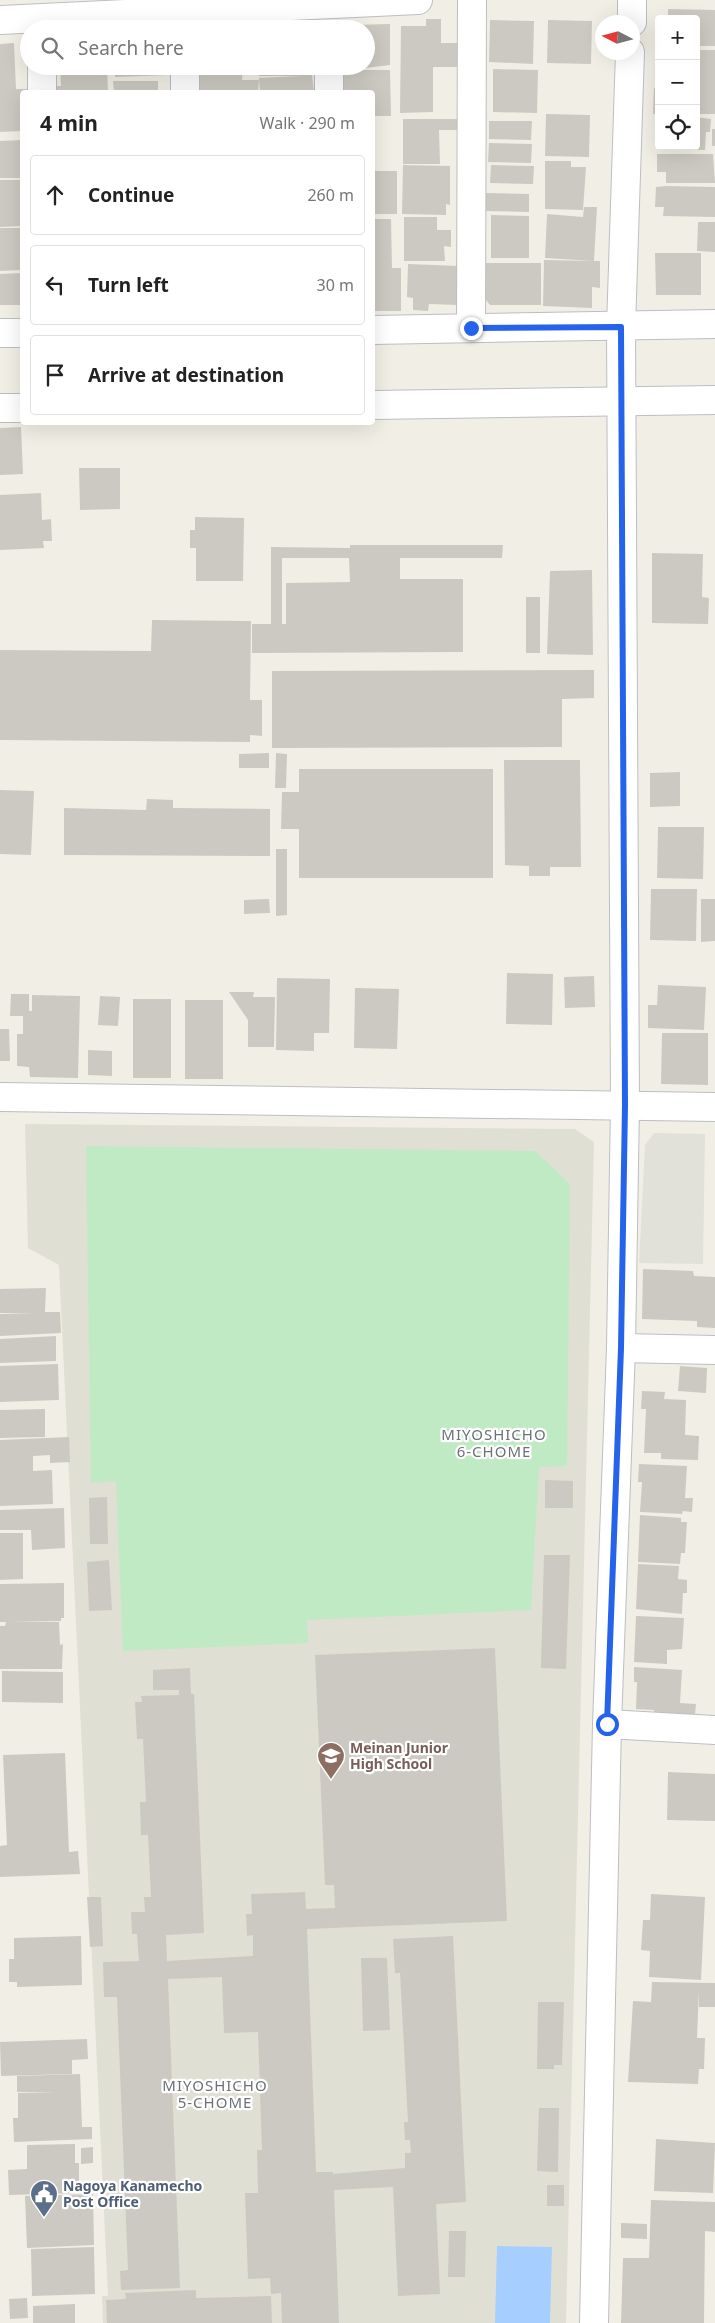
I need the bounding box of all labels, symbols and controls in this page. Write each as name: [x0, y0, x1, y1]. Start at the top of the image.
north arrow: [595, 15, 640, 60]
map controls: [655, 15, 700, 150]
button: +: [655, 15, 700, 60]
search box: [20, 20, 375, 75]
icon: search: [38, 34, 66, 62]
text: Search here: [78, 35, 184, 61]
button: −: [655, 60, 700, 105]
button: locate: [655, 105, 700, 150]
text: 4 min: [40, 109, 98, 137]
text: Walk · 290 m: [260, 112, 355, 134]
icon: ahead: [41, 181, 69, 209]
text: Continue: [88, 182, 174, 208]
text: 260 m: [307, 184, 354, 206]
icon: left: [41, 271, 69, 299]
text: Turn left: [88, 272, 169, 298]
text: 30 m: [317, 274, 354, 296]
route end: [460, 317, 483, 340]
icon: arrive: [41, 361, 69, 389]
text: Arrive at destination: [88, 362, 284, 388]
district label: MIYOSHICHO 6-CHOME: [441, 1424, 547, 1461]
route start: [596, 1713, 619, 1736]
place label: Meinan Junior High School: [350, 1738, 449, 1773]
school or university icon: Meinan Junior High School: [316, 1741, 346, 1780]
district label: MIYOSHICHO 5-CHOME: [162, 2075, 268, 2112]
place label: Nagoya Kanamecho Post Office: [63, 2176, 203, 2211]
public building icon: Nagoya Kanamecho Post Office: [29, 2179, 59, 2218]

